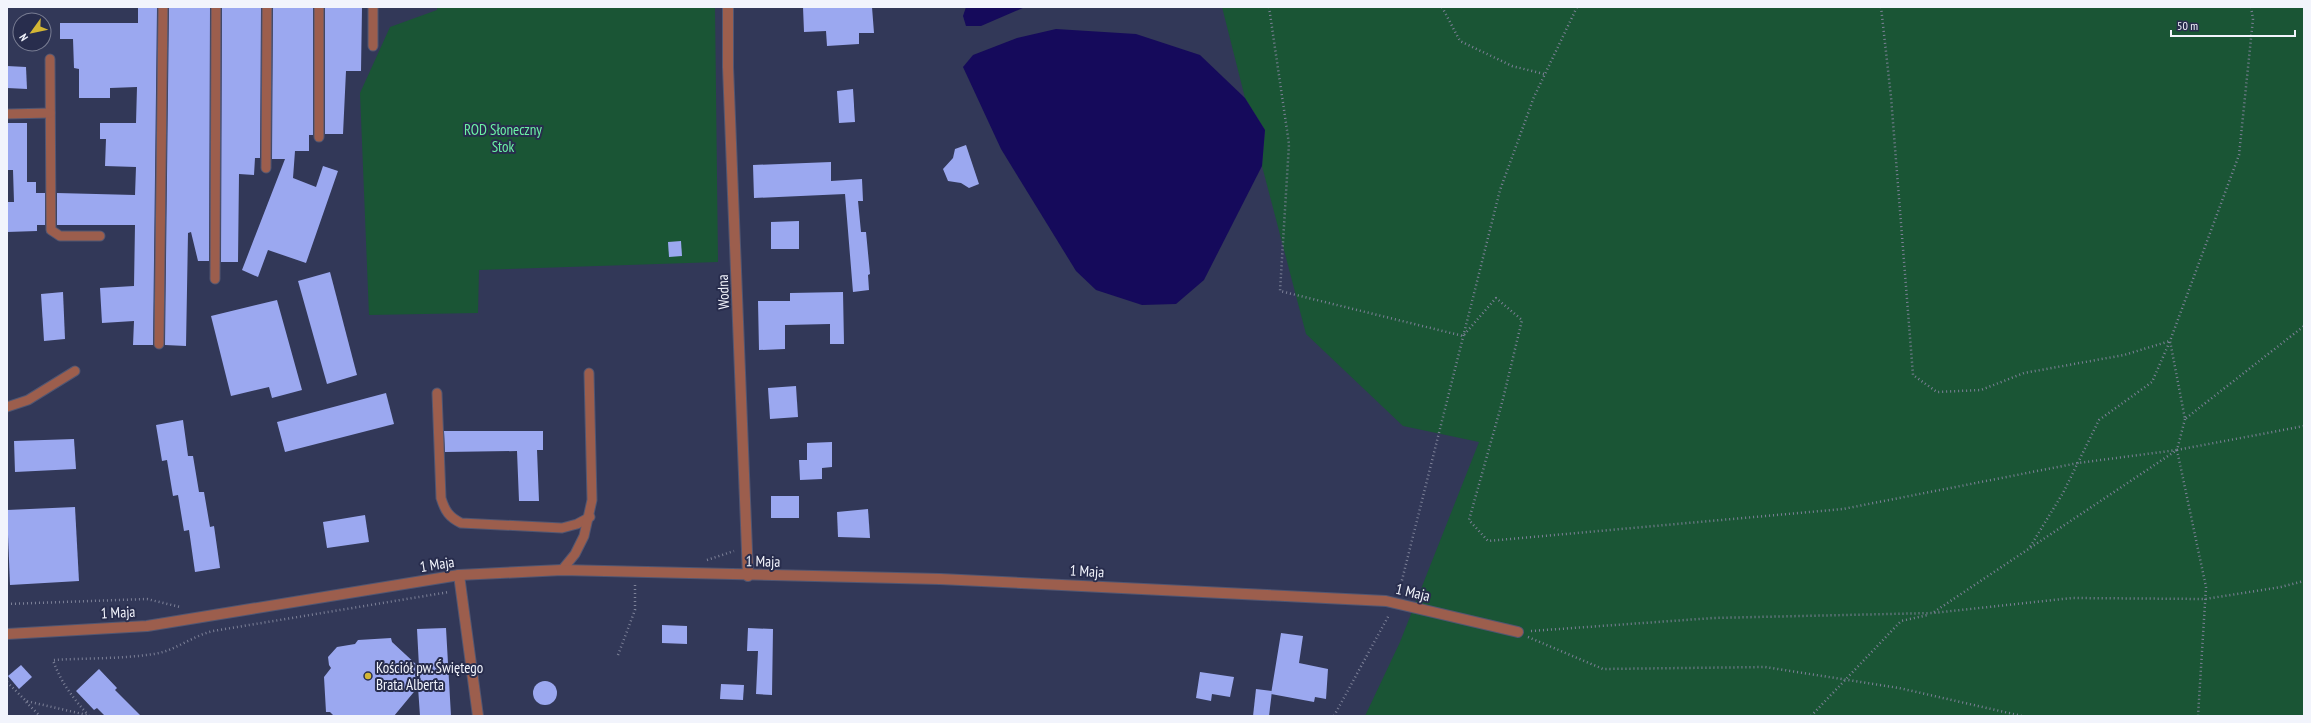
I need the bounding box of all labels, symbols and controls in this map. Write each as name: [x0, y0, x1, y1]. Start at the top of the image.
north arrow: [12, 12, 52, 52]
scale bar: [2171, 12, 2295, 38]
text: 50 m: [2177, 18, 2198, 33]
text: N: [16, 31, 31, 44]
park label: ROD Słoneczny Stok: [464, 120, 542, 156]
street label: Wodna: [713, 274, 733, 310]
street label: 1 Maja: [745, 551, 781, 571]
street label: 1 Maja: [418, 552, 456, 576]
street label: 1 Maja: [1069, 561, 1105, 581]
street label: 1 Maja: [1394, 579, 1432, 605]
street label: 1 Maja: [100, 602, 136, 622]
place label: Kościół pw. Świętego Brata Alberta: [376, 658, 483, 694]
marker: Kościół pw. Świętego Brata Alberta: [363, 671, 373, 681]

